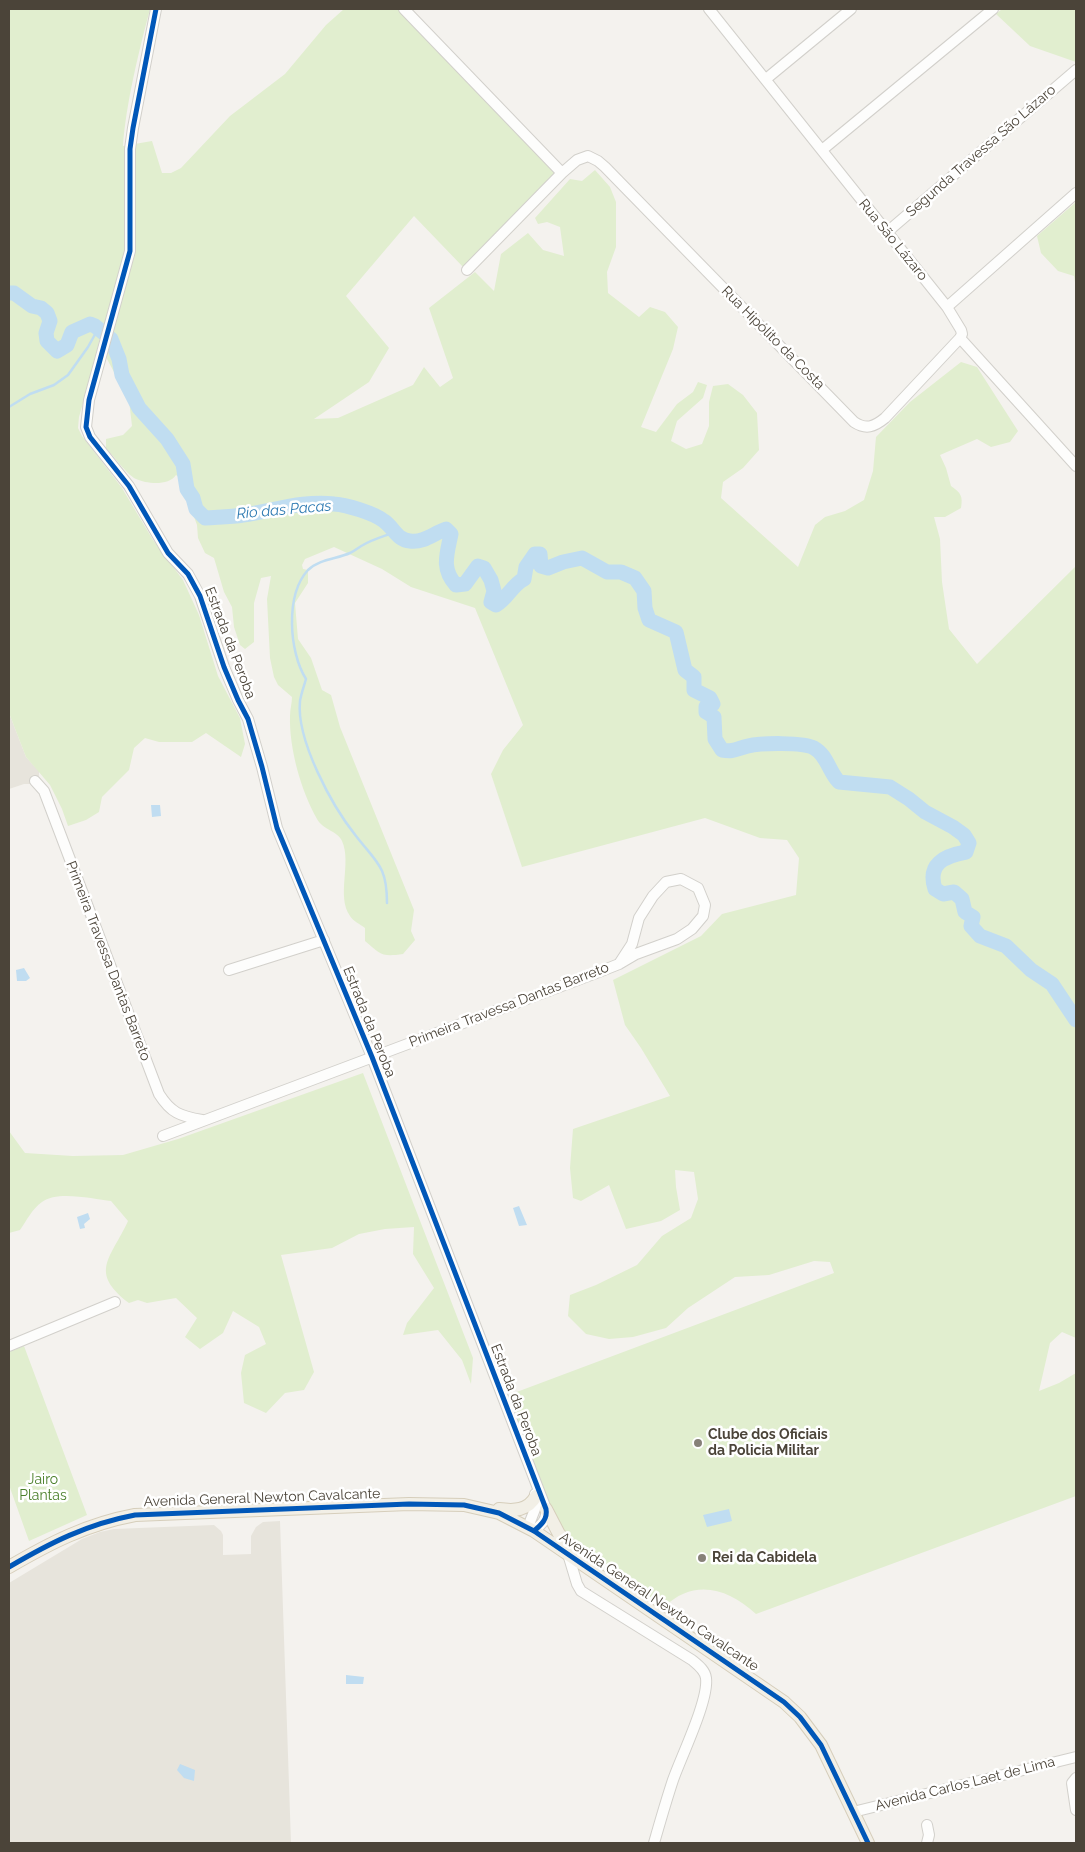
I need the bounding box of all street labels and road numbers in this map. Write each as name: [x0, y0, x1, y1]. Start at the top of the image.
street label: Segunda Travessa São Lázaro: [903, 81, 1059, 221]
street label: Rua São Lázaro: [855, 196, 931, 284]
street label: Rua Hipólito da Costa: [718, 283, 828, 393]
street label: Estrada da Peroba: [201, 585, 259, 701]
street label: Primeira Travessa Dantas Barreto: [62, 859, 154, 1063]
street label: Primeira Travessa Dantas Barreto: [407, 959, 611, 1051]
street label: Estrada da Peroba: [339, 964, 399, 1080]
street label: Estrada da Peroba: [487, 1342, 545, 1458]
street label: Avenida General Newton Cavalcante: [143, 1485, 381, 1511]
street label: Avenida General Newton Cavalcante: [556, 1529, 762, 1675]
street label: Avenida Carlos Laet de Lima: [873, 1754, 1057, 1814]

